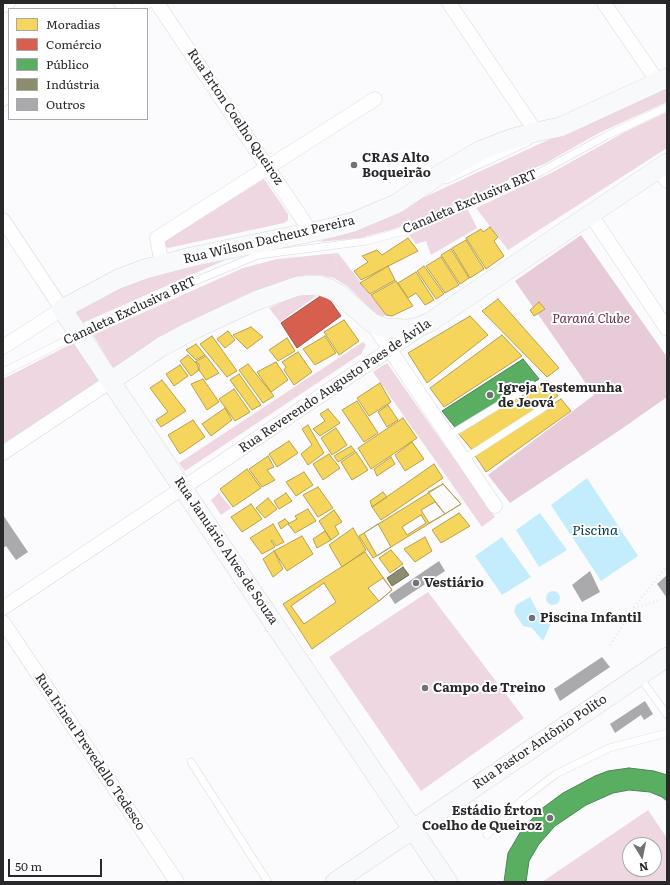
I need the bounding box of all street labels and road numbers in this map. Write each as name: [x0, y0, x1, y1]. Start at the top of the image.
street label: Rua Erton Coelho Queiroz: [184, 46, 286, 188]
street label: Canaleta Exclusiva BRT: [400, 167, 540, 237]
street label: Rua Wilson Dacheux Pereira: [182, 213, 356, 267]
street label: Canaleta Exclusiva BRT: [61, 273, 199, 349]
street label: Rua Reverendo Augusto Paes de Ávila: [236, 316, 434, 456]
street label: Rua Januário Alves de Souza: [171, 474, 281, 628]
street label: Rua Irineu Prevedello Tedesco: [32, 671, 148, 833]
street label: Rua Pastor Antônio Polito: [470, 691, 610, 793]

